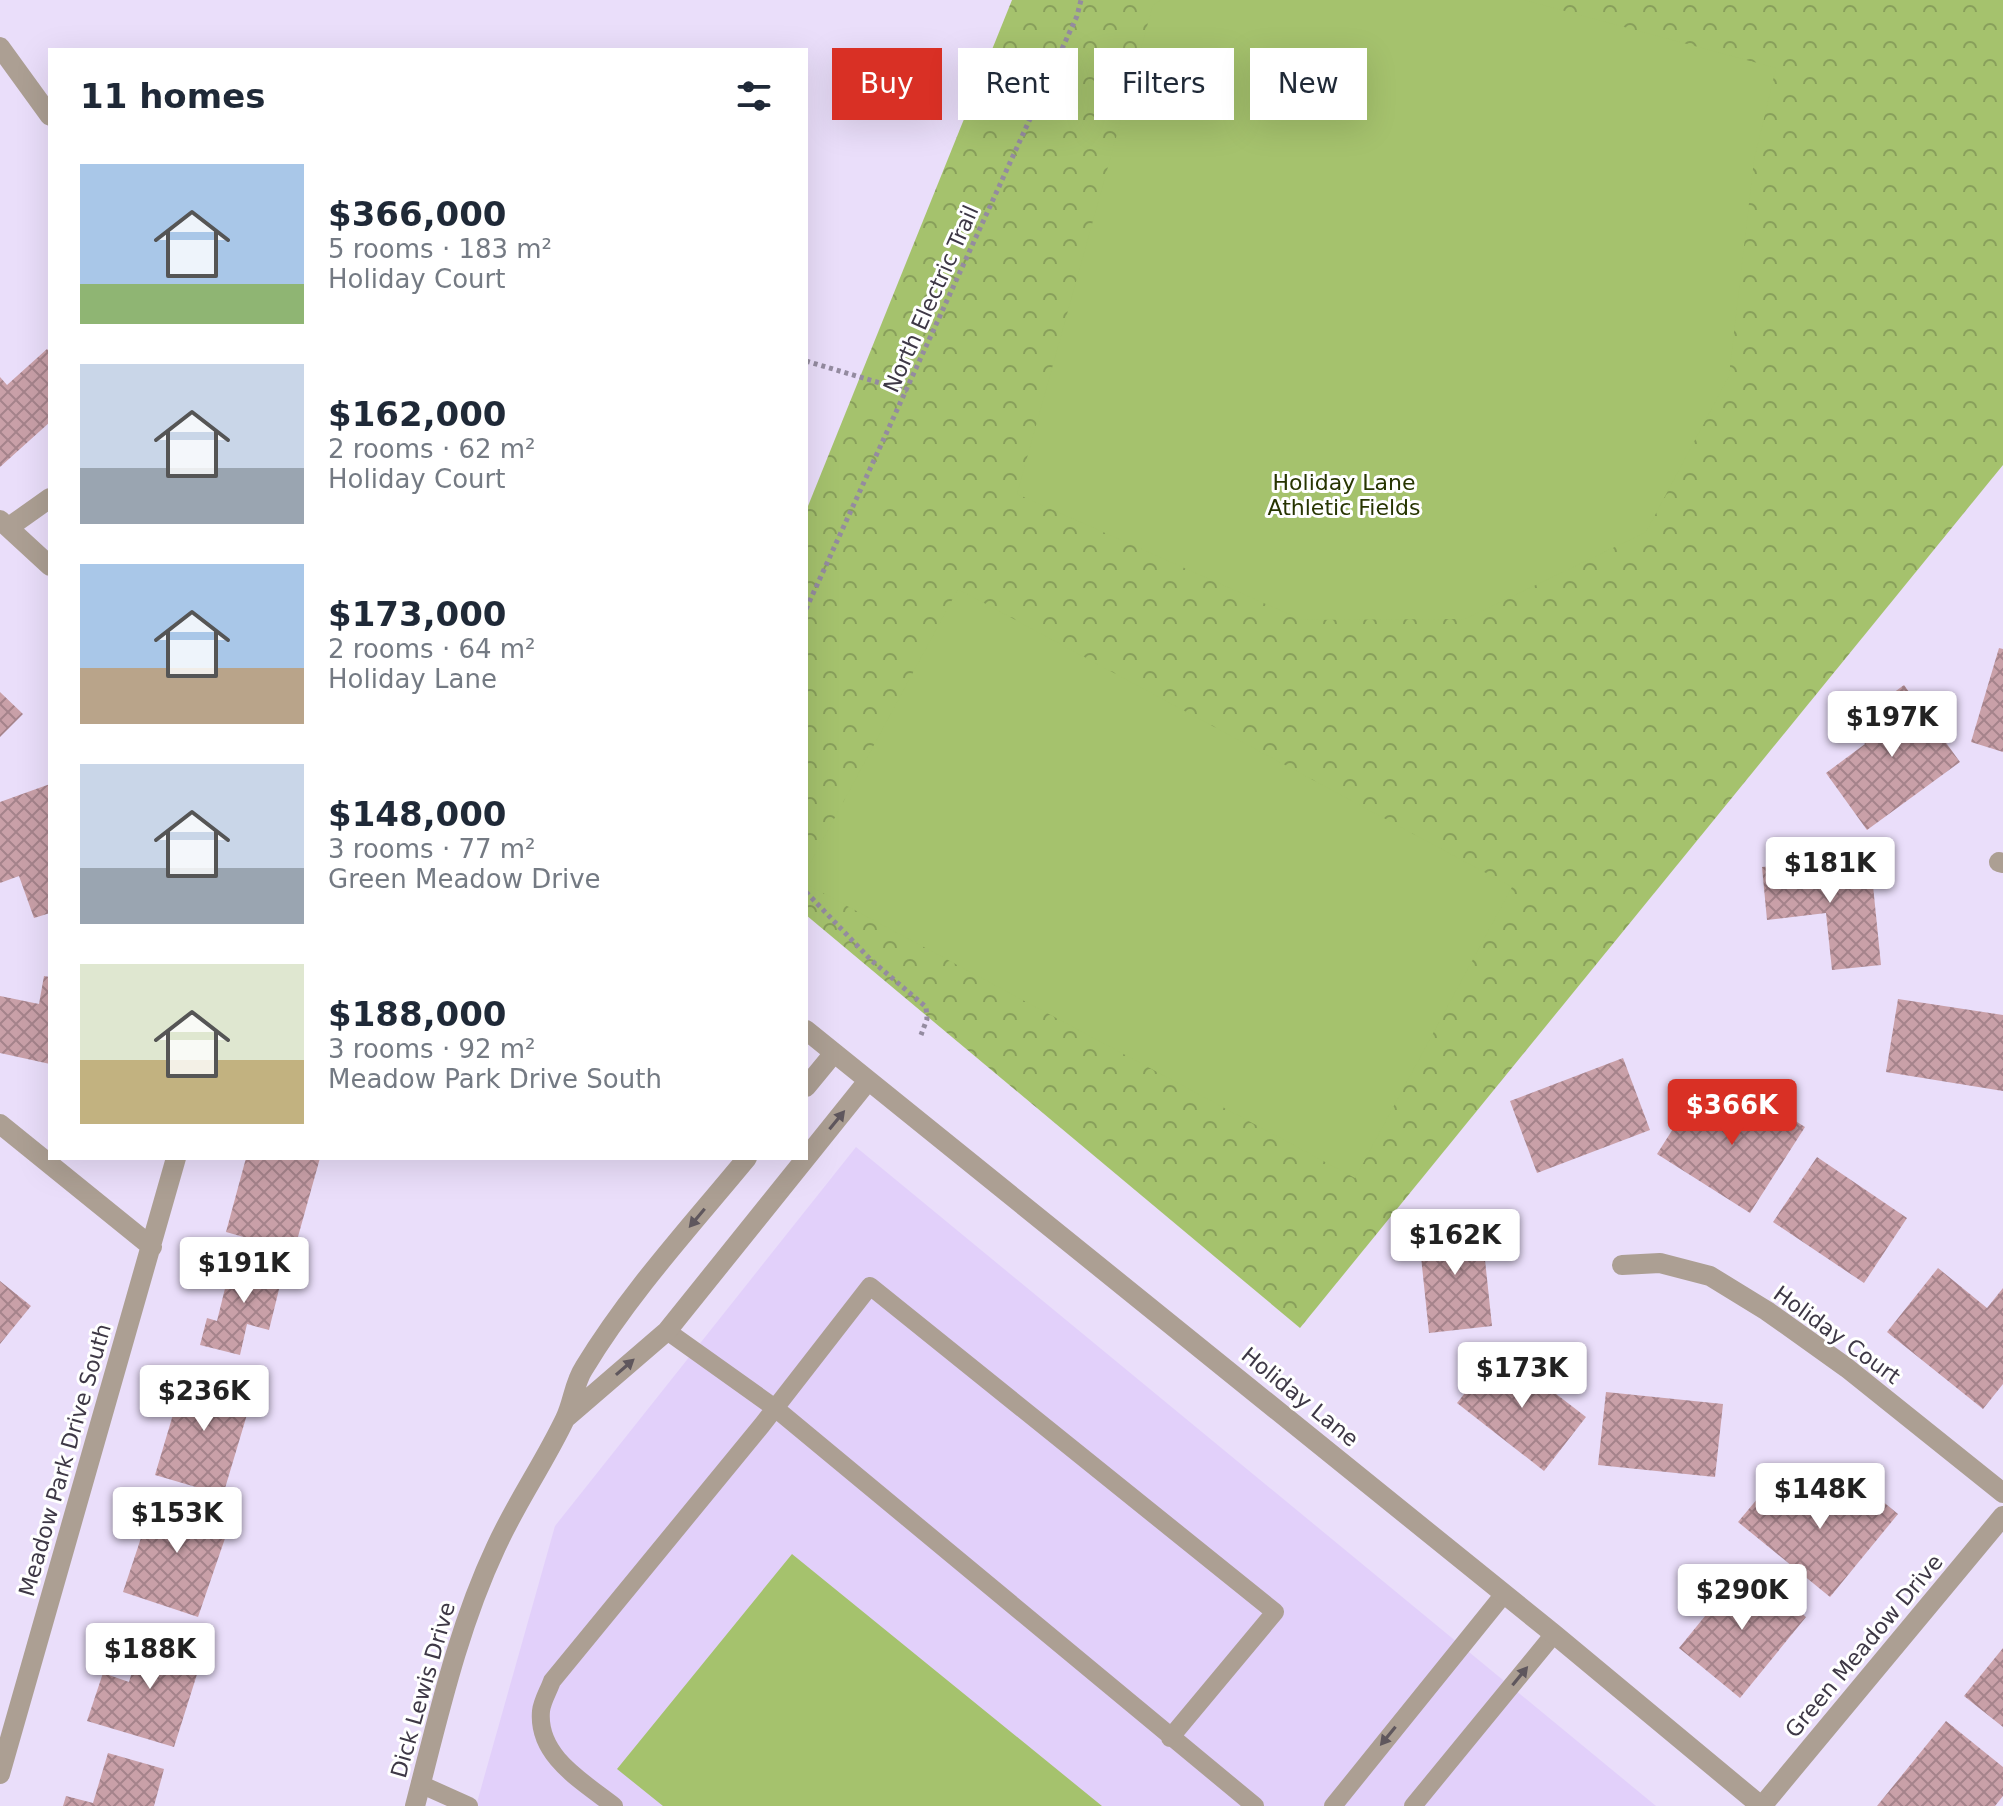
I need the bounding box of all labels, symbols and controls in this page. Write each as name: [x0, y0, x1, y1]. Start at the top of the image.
chip: Buy: [832, 48, 942, 120]
chip: Rent: [958, 48, 1078, 120]
chip: Filters: [1094, 48, 1234, 120]
chip: New: [1250, 48, 1367, 120]
icon: filters: [732, 74, 776, 118]
text: 11 homes: [80, 76, 265, 116]
text: $366,000: [328, 194, 507, 234]
icon: home: [144, 196, 240, 292]
street label: North Electric Trail: [879, 202, 983, 396]
text: 5 rooms · 183 m²: [328, 234, 552, 264]
text: Holiday Court: [328, 264, 505, 294]
text: $162,000: [328, 394, 507, 434]
icon: home: [144, 396, 240, 492]
text: 2 rooms · 62 m²: [328, 434, 536, 464]
text: Holiday Court: [328, 464, 505, 494]
park label: Holiday Lane Athletic Fields: [1268, 470, 1420, 520]
text: $173,000: [328, 594, 507, 634]
icon: home: [144, 596, 240, 692]
text: 2 rooms · 64 m²: [328, 634, 536, 664]
text: Holiday Lane: [328, 664, 497, 694]
pin: $197K: [1836, 691, 1948, 759]
text: $197K: [1846, 702, 1938, 732]
text: $148,000: [328, 794, 507, 834]
icon: home: [144, 796, 240, 892]
text: 3 rooms · 77 m²: [328, 834, 536, 864]
pin: $181K: [1774, 837, 1886, 905]
text: $181K: [1784, 848, 1876, 878]
text: Green Meadow Drive: [328, 864, 601, 894]
text: $188,000: [328, 994, 507, 1034]
icon: home: [144, 996, 240, 1092]
text: 3 rooms · 92 m²: [328, 1034, 536, 1064]
text: Meadow Park Drive South: [328, 1064, 662, 1094]
pin: $366K: [1676, 1079, 1788, 1147]
text: $366K: [1686, 1090, 1778, 1120]
one-way arrow: [828, 1109, 845, 1130]
one-way arrow: [689, 1208, 706, 1228]
pin: $162K: [1399, 1209, 1511, 1277]
text: $162K: [1409, 1220, 1501, 1250]
pin: $191K: [188, 1237, 300, 1305]
text: $191K: [198, 1248, 290, 1278]
street label: Holiday Court: [1769, 1281, 1905, 1389]
street label: Meadow Park Drive South: [14, 1321, 116, 1599]
street label: Holiday Lane: [1237, 1342, 1363, 1452]
pin: $173K: [1466, 1342, 1578, 1410]
text: $173K: [1476, 1353, 1568, 1383]
one-way arrow: [615, 1359, 635, 1376]
pin: $236K: [148, 1365, 260, 1433]
text: $236K: [158, 1376, 250, 1406]
pin: $148K: [1764, 1463, 1876, 1531]
text: $148K: [1774, 1474, 1866, 1504]
pin: $153K: [121, 1487, 233, 1555]
text: $153K: [131, 1498, 223, 1528]
street label: Green Meadow Drive: [1780, 1550, 1948, 1742]
pin: $290K: [1686, 1564, 1798, 1632]
text: $290K: [1696, 1575, 1788, 1605]
street label: Dick Lewis Drive: [386, 1599, 460, 1781]
pin: $188K: [94, 1623, 206, 1691]
text: $188K: [104, 1634, 196, 1664]
one-way arrow: [1511, 1666, 1528, 1687]
one-way arrow: [1380, 1726, 1397, 1746]

